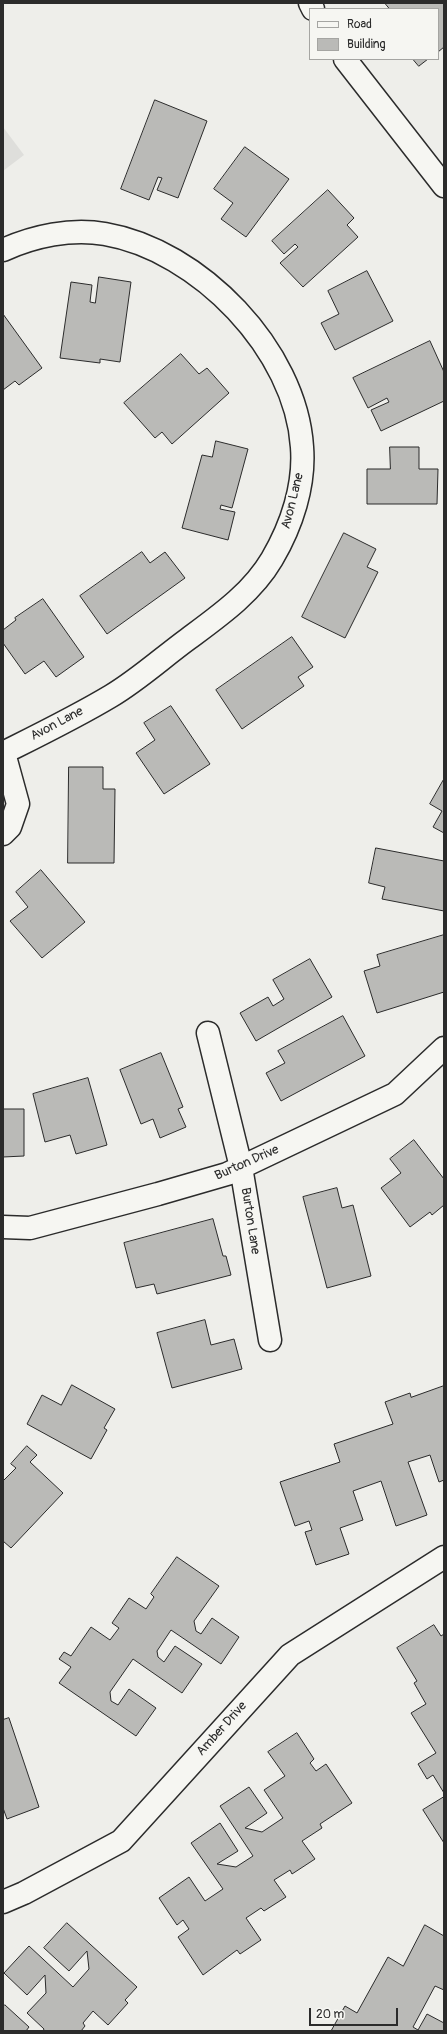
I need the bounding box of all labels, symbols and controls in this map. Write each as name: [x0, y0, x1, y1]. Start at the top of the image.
legend: [309, 8, 439, 60]
text: Road: [347, 17, 372, 32]
text: Building: [347, 37, 386, 52]
street label: Avon Lane: [279, 471, 307, 531]
street label: Avon Lane: [28, 704, 86, 744]
street label: Burton Drive: [213, 1142, 281, 1184]
street label: Burton Lane: [237, 1186, 263, 1256]
street label: Amber Drive: [194, 1699, 250, 1759]
scale bar: [311, 2000, 400, 2026]
text: 20 m: [316, 2007, 344, 2022]

